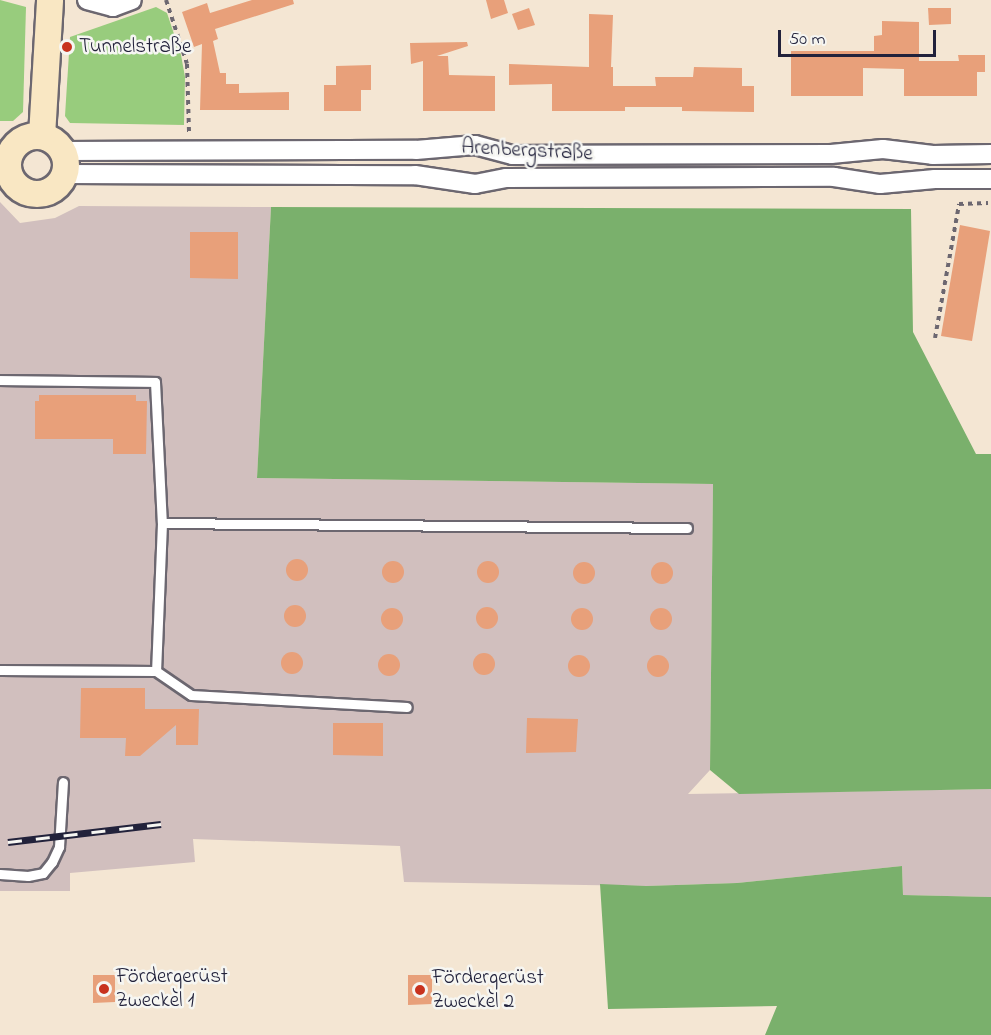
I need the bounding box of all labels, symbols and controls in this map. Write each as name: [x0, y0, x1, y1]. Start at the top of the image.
scale bar: [781, 18, 938, 56]
text: 50 m: [789, 27, 826, 53]
place label: Tunnelstraße: [79, 34, 191, 60]
marker: Tunnelstraße: [60, 40, 74, 54]
street label: Arenbergstraße: [461, 135, 593, 167]
place label: Fördergerüst Zweckel 1: [116, 964, 228, 1014]
place label: Fördergerüst Zweckel 2: [432, 965, 544, 1015]
marker: Fördergerüst Zweckel 1: [97, 982, 111, 996]
marker: Fördergerüst Zweckel 2: [413, 983, 427, 997]

